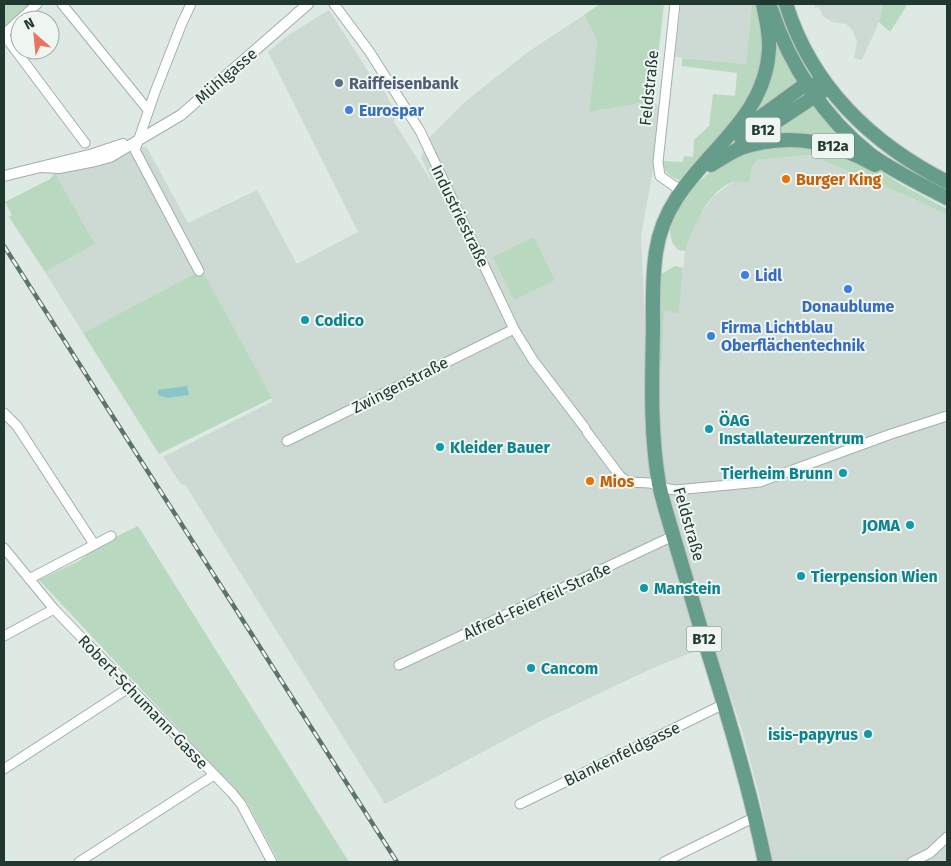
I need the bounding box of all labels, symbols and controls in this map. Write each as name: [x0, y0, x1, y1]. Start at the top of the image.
north arrow: [10, 10, 60, 60]
text: N: [21, 14, 37, 34]
street label: Mühlgasse: [191, 44, 261, 108]
street label: Feldstraße: [636, 49, 662, 127]
place label: Raiffeisenbank: [349, 74, 459, 93]
marker: Raiffeisenbank: [333, 77, 345, 89]
place label: Eurospar: [359, 101, 424, 120]
marker: Eurospar: [343, 104, 355, 116]
road number: B12: [746, 118, 780, 142]
road number: B12a: [812, 134, 854, 158]
street label: Industriestraße: [427, 162, 493, 270]
place label: Burger King: [796, 170, 882, 189]
marker: Burger King: [780, 173, 792, 185]
place label: Lidl: [755, 266, 782, 285]
marker: Lidl: [739, 269, 751, 281]
marker: Donaublume: [842, 283, 854, 295]
place label: Donaublume: [802, 297, 895, 316]
place label: Codico: [315, 311, 364, 330]
marker: Codico: [299, 314, 311, 326]
place label: Firma Lichtblau Oberflächentechnik: [721, 318, 865, 355]
marker: Firma Lichtblau Oberflächentechnik: [705, 330, 717, 342]
street label: Zwingenstraße: [349, 353, 451, 417]
place label: ÖAG Installateurzentrum: [719, 410, 864, 448]
marker: ÖAG Installateurzentrum: [703, 423, 715, 435]
place label: Kleider Bauer: [450, 438, 550, 457]
marker: Kleider Bauer: [434, 441, 446, 453]
place label: Tierheim Brunn: [721, 464, 833, 483]
marker: Tierheim Brunn: [837, 467, 849, 479]
place label: Mios: [600, 472, 634, 491]
marker: Mios: [584, 475, 596, 487]
street label: Feldstraße: [669, 485, 709, 563]
place label: JOMA: [861, 516, 901, 535]
marker: JOMA: [904, 519, 916, 531]
street label: Alfred-Feierfeil-Straße: [460, 558, 614, 644]
place label: Tierpension Wien: [811, 567, 938, 586]
marker: Tierpension Wien: [795, 570, 807, 582]
place label: Manstein: [654, 579, 721, 598]
marker: Manstein: [638, 582, 650, 594]
road number: B12: [686, 626, 722, 652]
street label: Robert-Schumann-Gasse: [74, 631, 212, 773]
place label: Cancom: [541, 659, 598, 678]
marker: Cancom: [525, 662, 537, 674]
street label: Blankenfeldgasse: [561, 718, 683, 790]
place label: isis-papyrus: [768, 725, 858, 744]
marker: isis-papyrus: [862, 728, 874, 740]

